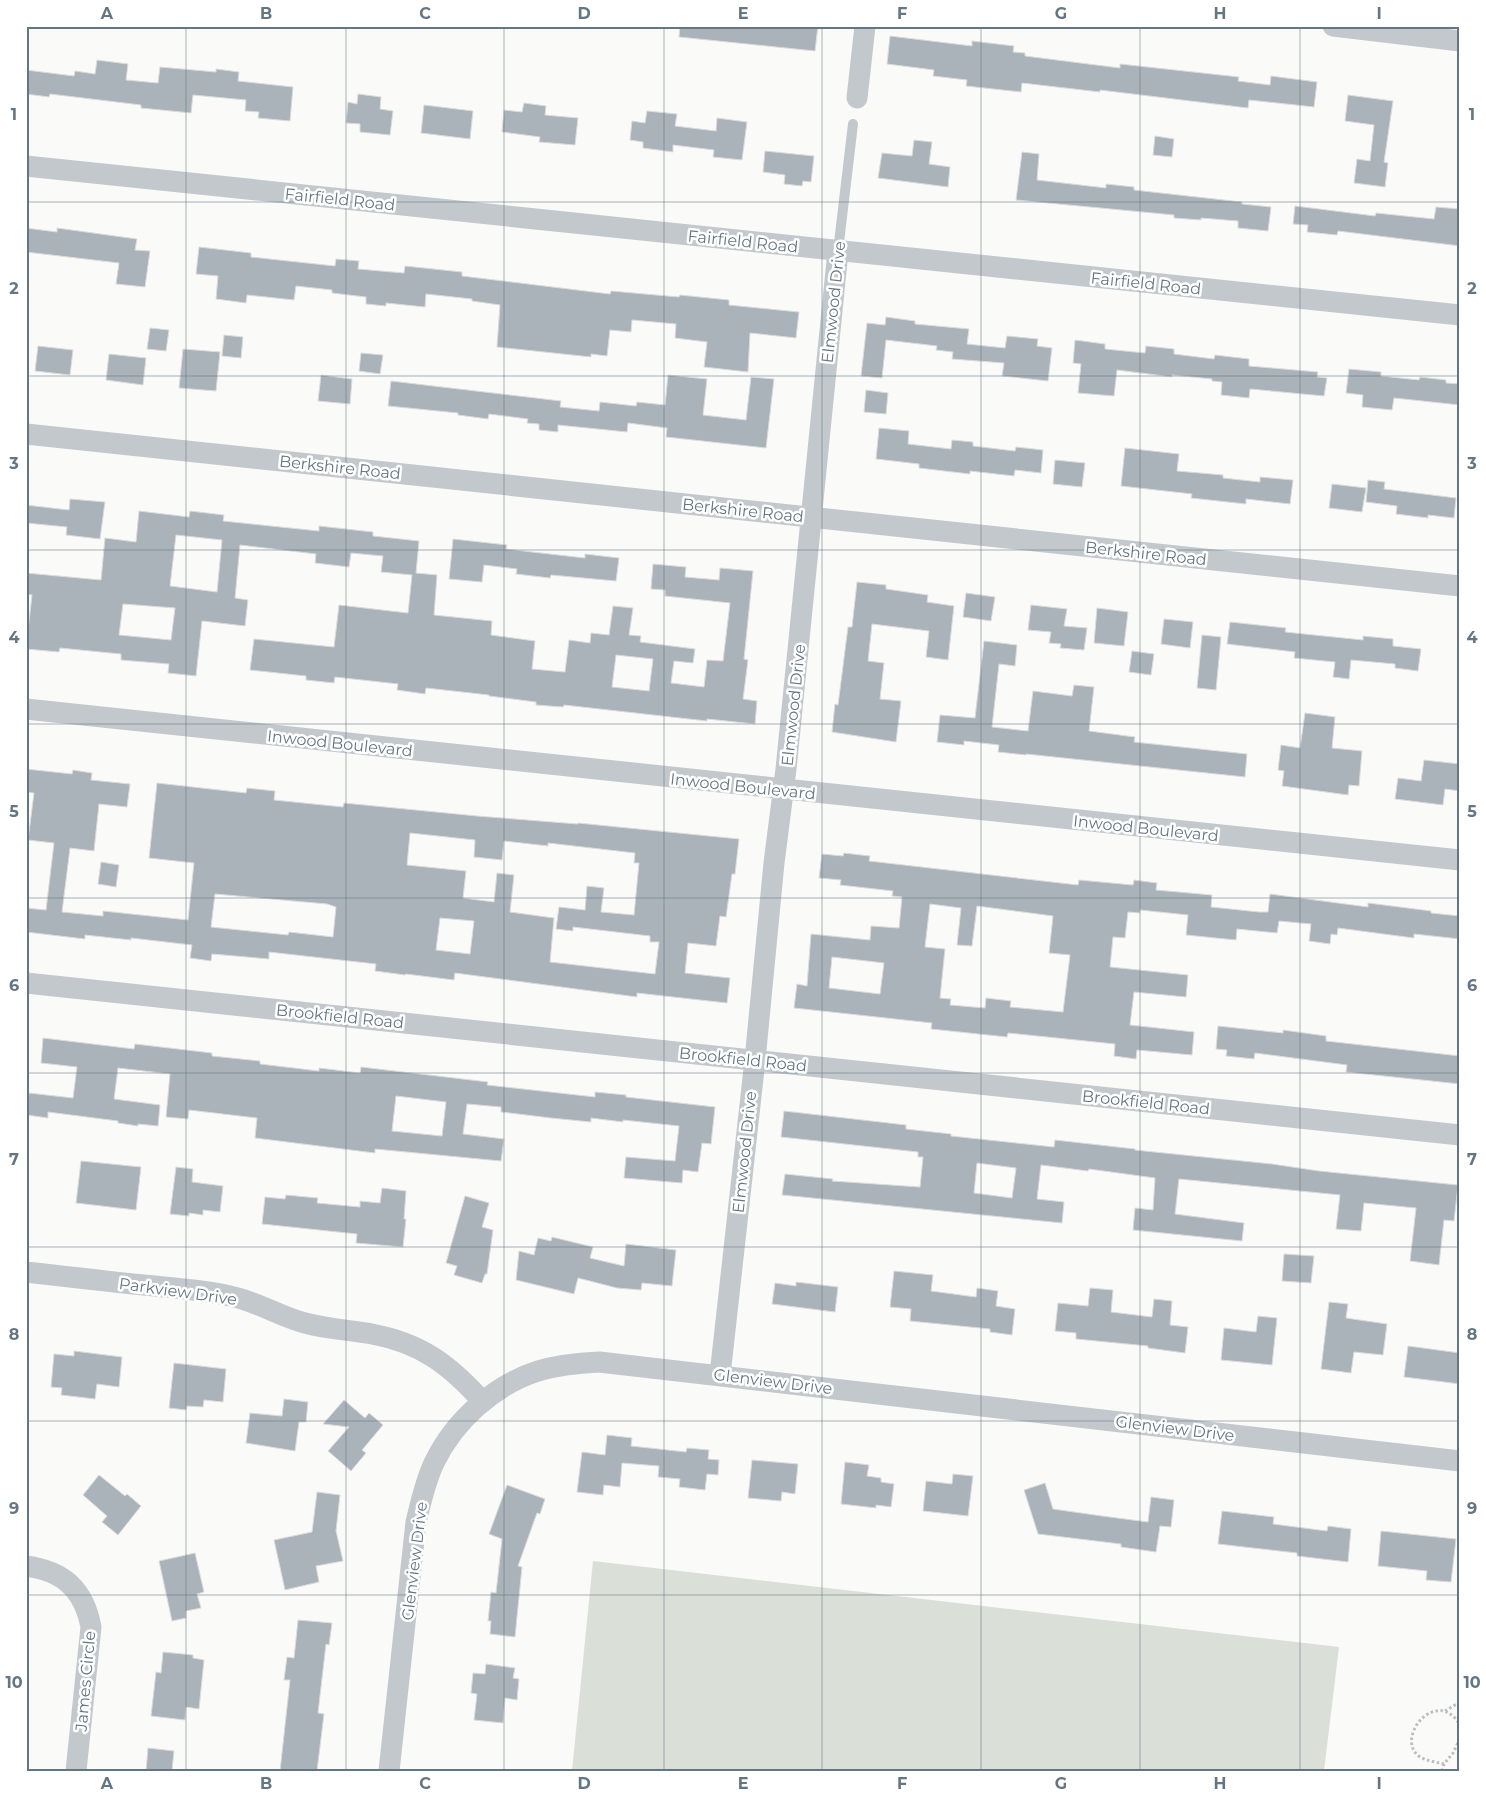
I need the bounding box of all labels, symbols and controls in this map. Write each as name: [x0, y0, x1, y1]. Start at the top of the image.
text: A: [100, 4, 114, 23]
text: B: [260, 4, 272, 23]
text: C: [419, 4, 431, 23]
text: D: [577, 4, 591, 23]
text: E: [738, 4, 748, 23]
text: F: [897, 4, 907, 23]
text: G: [1055, 4, 1067, 23]
text: H: [1214, 4, 1226, 23]
text: I: [1376, 4, 1382, 23]
text: 1: [11, 105, 17, 124]
text: 1: [1469, 105, 1475, 124]
street label: Fairfield Road: [284, 184, 396, 215]
street label: Fairfield Road: [687, 226, 799, 257]
street label: Elmwood Drive: [818, 240, 849, 364]
street label: Fairfield Road: [1090, 268, 1202, 299]
text: 2: [9, 279, 19, 298]
text: 2: [1467, 279, 1477, 298]
street label: Berkshire Road: [278, 452, 402, 483]
text: 3: [8, 454, 19, 473]
text: 3: [1466, 454, 1477, 473]
street label: Berkshire Road: [681, 495, 805, 526]
street label: Berkshire Road: [1084, 538, 1208, 569]
text: 4: [8, 628, 20, 647]
text: 4: [1466, 628, 1478, 647]
street label: Elmwood Drive: [778, 643, 809, 767]
street label: Inwood Boulevard: [266, 726, 414, 761]
street label: Inwood Boulevard: [669, 769, 817, 804]
text: 5: [9, 802, 19, 821]
text: 5: [1467, 802, 1477, 821]
street label: Inwood Boulevard: [1072, 811, 1220, 846]
text: 6: [9, 976, 19, 995]
text: 6: [1467, 976, 1477, 995]
street label: Brookfield Road: [275, 1000, 405, 1033]
street label: Brookfield Road: [678, 1043, 808, 1076]
street label: Brookfield Road: [1081, 1086, 1211, 1119]
street label: Elmwood Drive: [729, 1090, 760, 1214]
text: 7: [9, 1150, 19, 1169]
text: 7: [1467, 1150, 1477, 1169]
street label: Parkview Drive: [118, 1274, 238, 1309]
text: 8: [9, 1325, 19, 1344]
text: 8: [1467, 1325, 1477, 1344]
street label: Glenview Drive: [712, 1365, 833, 1398]
street label: Glenview Drive: [1114, 1412, 1235, 1445]
text: 9: [9, 1499, 19, 1518]
text: 9: [1467, 1499, 1477, 1518]
street label: Glenview Drive: [398, 1501, 431, 1622]
street label: James Circle: [72, 1630, 99, 1733]
text: 10: [5, 1673, 23, 1692]
text: 10: [1463, 1673, 1481, 1692]
text: A: [100, 1774, 114, 1793]
text: B: [260, 1774, 272, 1793]
text: C: [419, 1774, 431, 1793]
text: D: [577, 1774, 591, 1793]
text: E: [738, 1774, 748, 1793]
text: F: [897, 1774, 907, 1793]
text: G: [1055, 1774, 1067, 1793]
text: H: [1214, 1774, 1226, 1793]
text: I: [1376, 1774, 1382, 1793]

